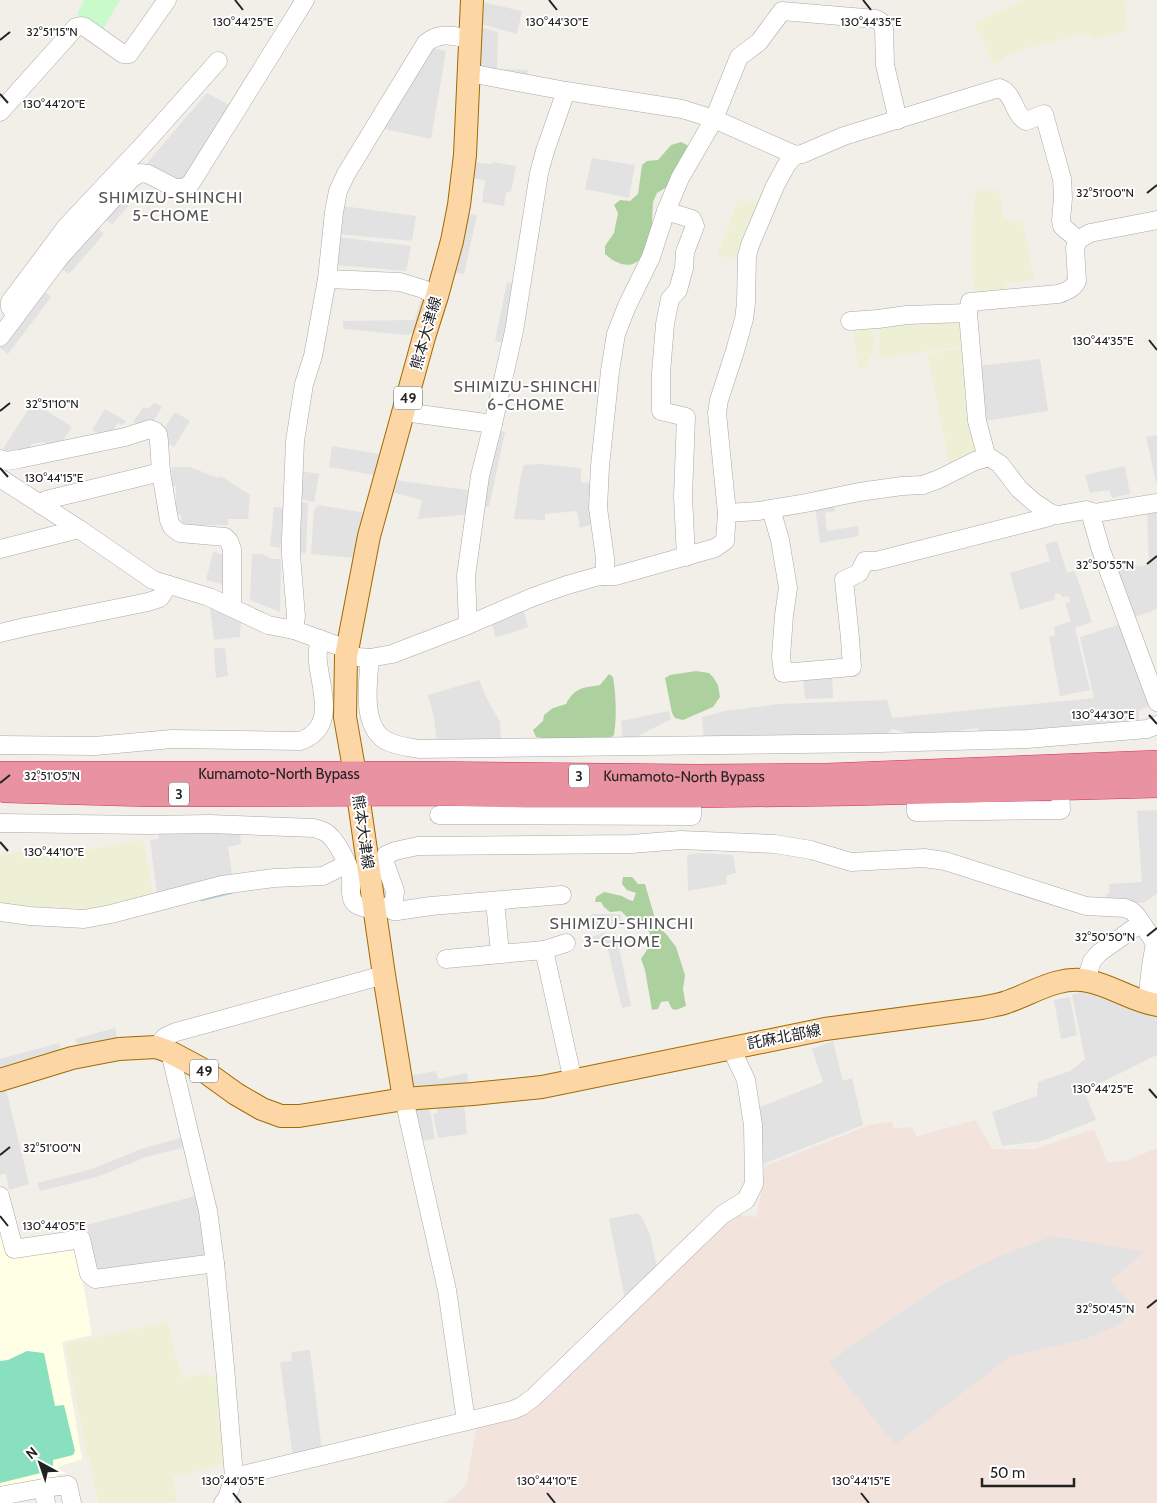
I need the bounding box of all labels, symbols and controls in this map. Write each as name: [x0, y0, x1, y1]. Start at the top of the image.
text: 130°44'25"E: [212, 14, 274, 29]
text: 130°44'30"E: [525, 14, 589, 29]
text: 130°44'35"E: [840, 14, 902, 29]
text: 32°51'15"N: [26, 24, 78, 39]
text: 130°44'20"E: [23, 96, 86, 111]
text: 32°51'00"N: [1076, 185, 1134, 200]
district label: SHIMIZU-SHINCHI 5-CHOME: [99, 188, 243, 225]
street label: 熊本大津線: [407, 294, 445, 372]
text: 130°44'35"E: [1072, 333, 1134, 348]
district label: SHIMIZU-SHINCHI 6-CHOME: [454, 377, 598, 414]
road number: 49: [394, 386, 422, 409]
text: 32°51'10"N: [25, 396, 79, 411]
text: 130°44'15"E: [25, 470, 84, 485]
text: 32°50'55"N: [1076, 557, 1134, 572]
text: 130°44'30"E: [1071, 707, 1135, 722]
road number: 3: [569, 764, 589, 788]
street label: Kumamoto-North Bypass: [198, 765, 360, 783]
street label: Kumamoto-North Bypass: [603, 767, 765, 786]
text: 32°51'05"N: [24, 768, 80, 783]
road number: 3: [169, 782, 189, 806]
street label: 熊本大津線: [349, 794, 377, 870]
text: 130°44'10"E: [24, 844, 85, 859]
district label: SHIMIZU-SHINCHI 3-CHOME: [550, 914, 694, 951]
text: 32°50'50"N: [1075, 929, 1135, 944]
street label: 託麻北部線: [745, 1021, 823, 1053]
road number: 49: [190, 1060, 218, 1082]
text: 130°44'25"E: [1072, 1081, 1134, 1096]
text: 32°51'00"N: [23, 1140, 81, 1155]
text: 130°44'05"E: [22, 1218, 86, 1233]
text: 32°50'45"N: [1076, 1301, 1134, 1316]
north arrow: [15, 1438, 65, 1488]
text: N: [22, 1443, 41, 1463]
scale bar: [982, 1456, 1074, 1488]
text: 50 m: [990, 1464, 1025, 1482]
text: 130°44'05"E: [201, 1473, 265, 1488]
text: 130°44'10"E: [517, 1473, 578, 1488]
text: 130°44'15"E: [832, 1473, 891, 1488]

